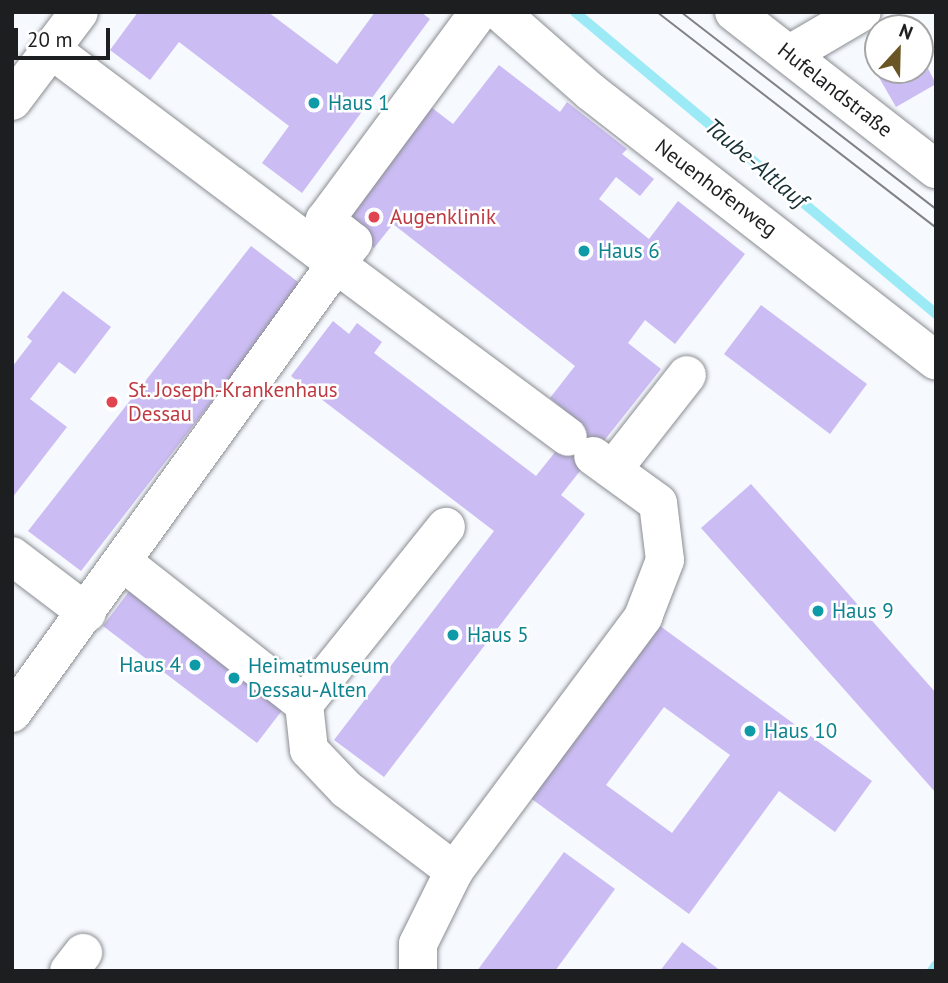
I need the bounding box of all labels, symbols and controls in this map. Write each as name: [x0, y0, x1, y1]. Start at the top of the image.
scale bar: [18, 14, 114, 58]
north arrow: [864, 14, 934, 84]
text: N: [896, 18, 916, 45]
text: 20 m: [27, 26, 73, 53]
street label: Hufelandstraße: [773, 37, 897, 143]
place label: Haus 1: [328, 90, 390, 116]
marker: Haus 1: [306, 95, 322, 111]
water label: Taube-Altlauf: [699, 112, 813, 214]
street label: Neuenhofenweg: [650, 134, 782, 242]
place label: Augenklinik: [390, 204, 496, 230]
marker: Augenklinik: [364, 207, 384, 227]
place label: Haus 6: [598, 238, 660, 264]
marker: Haus 6: [576, 243, 592, 259]
place label: St. Joseph-Krankenhaus Dessau: [128, 377, 339, 427]
marker: St. Joseph-Krankenhaus Dessau: [102, 392, 122, 412]
place label: Haus 9: [832, 598, 894, 624]
marker: Haus 9: [810, 603, 826, 619]
place label: Haus 5: [467, 622, 529, 648]
marker: Haus 5: [445, 627, 461, 643]
place label: Haus 4: [119, 652, 181, 678]
place label: Heimatmuseum Dessau-Alten: [248, 653, 389, 703]
marker: Haus 4: [187, 657, 203, 673]
marker: Heimatmuseum Dessau-Alten: [226, 670, 242, 686]
place label: Haus 10: [764, 718, 837, 744]
marker: Haus 10: [742, 723, 758, 739]

